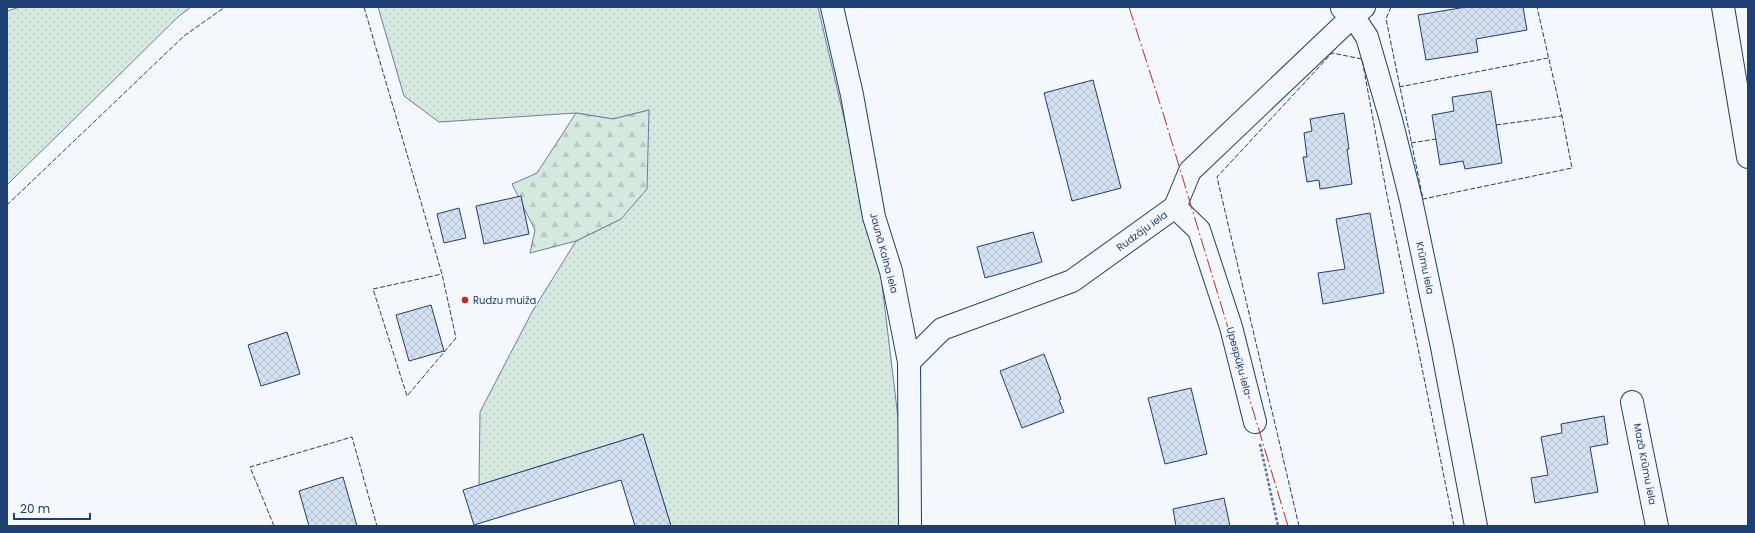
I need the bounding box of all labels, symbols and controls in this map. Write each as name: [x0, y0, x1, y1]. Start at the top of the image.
street label: Rudzāju iela: [1113, 207, 1171, 255]
street label: Jaunā Kalna iela: [866, 211, 902, 295]
street label: Krūmu iela: [1412, 240, 1438, 296]
place label: Rudzu muiža: [473, 293, 536, 308]
marker: Rudzu muiža: [460, 295, 470, 305]
street label: Upespūķu iela: [1223, 325, 1255, 397]
street label: Mazā Krūmu iela: [1630, 422, 1660, 506]
scale bar: [14, 495, 90, 521]
text: 20 m: [20, 500, 50, 517]

